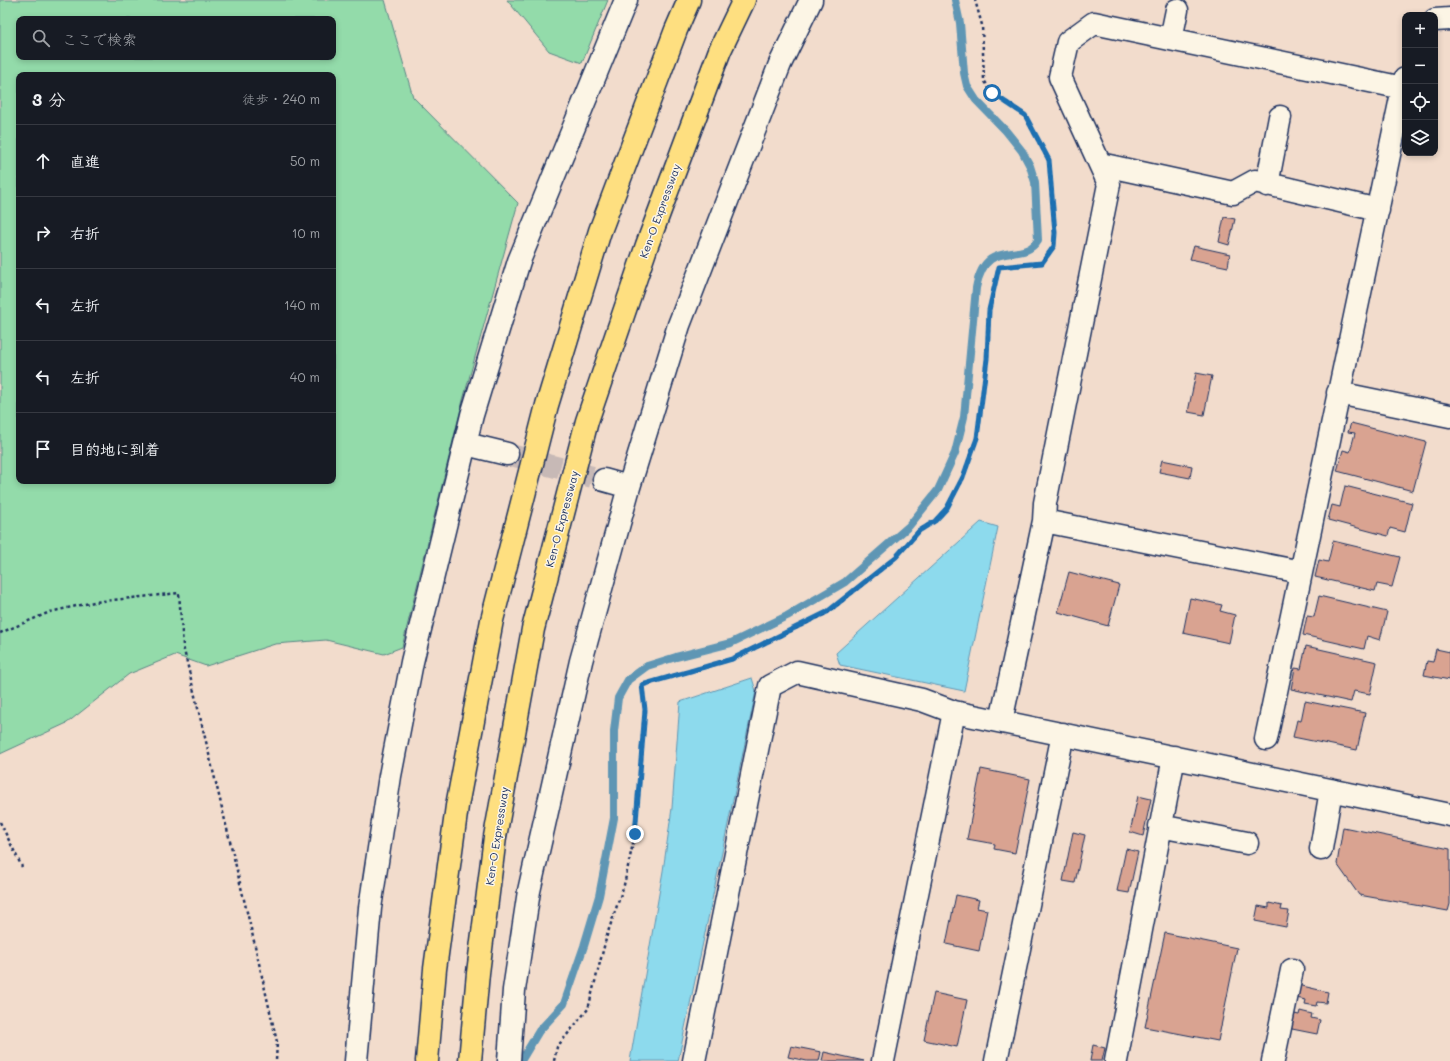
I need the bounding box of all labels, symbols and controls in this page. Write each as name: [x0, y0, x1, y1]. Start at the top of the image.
map controls: [1402, 12, 1438, 156]
button: +: [1402, 12, 1438, 48]
search box: [16, 16, 336, 60]
icon: search: [30, 27, 52, 49]
text: ここで検索: [62, 29, 137, 49]
button: −: [1402, 48, 1438, 84]
route start: [983, 84, 1001, 102]
button: locate: [1402, 84, 1438, 120]
text: 3 分: [32, 88, 65, 110]
text: 徒歩 · 240 m: [243, 90, 320, 107]
button: layers: [1402, 120, 1438, 156]
icon: ahead: [32, 150, 54, 172]
text: 直進: [70, 151, 100, 171]
text: 50 m: [290, 152, 320, 169]
street label: Ken-O Expressway: [636, 161, 684, 260]
icon: right: [32, 222, 54, 244]
text: 右折: [70, 223, 100, 243]
text: 10 m: [292, 224, 320, 241]
icon: left: [32, 294, 54, 316]
text: 左折: [70, 295, 100, 315]
text: 140 m: [284, 296, 320, 313]
icon: left: [32, 366, 54, 388]
text: 左折: [70, 367, 100, 387]
text: 40 m: [290, 368, 320, 385]
icon: arrive: [32, 438, 54, 460]
text: 目的地に到着: [70, 439, 160, 459]
street label: Ken-O Expressway: [541, 469, 582, 569]
street label: Ken-O Expressway: [481, 785, 512, 886]
route end: [626, 825, 644, 843]

